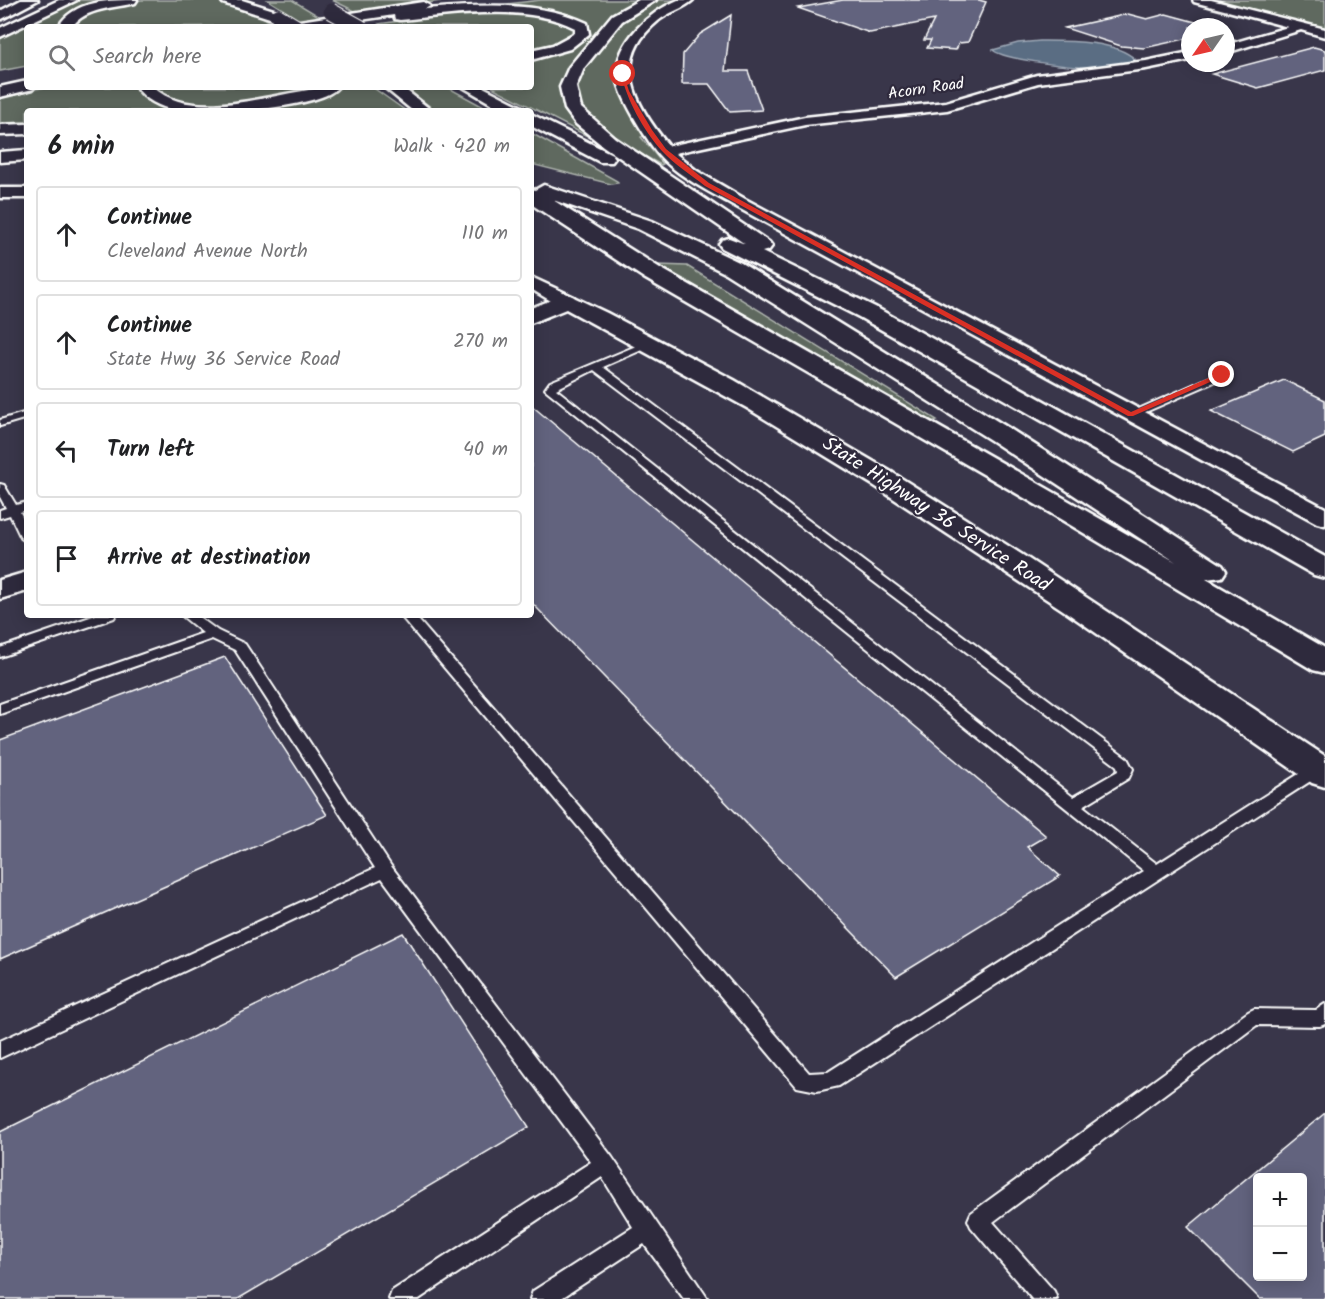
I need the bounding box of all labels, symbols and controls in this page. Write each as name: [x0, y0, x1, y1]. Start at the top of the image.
north arrow: [1181, 18, 1235, 72]
search box: [24, 24, 534, 90]
text: Search here: [93, 40, 201, 75]
icon: search: [45, 41, 78, 74]
route start: [609, 60, 635, 86]
street label: Acorn Road: [886, 71, 967, 107]
text: 6 min: [48, 126, 115, 168]
text: Walk · 420 m: [393, 131, 510, 163]
text: Continue: [107, 201, 192, 236]
icon: ahead: [50, 218, 83, 251]
text: 110 m: [462, 218, 508, 250]
text: Cleveland Avenue North: [107, 236, 308, 268]
text: Continue: [107, 309, 192, 344]
icon: ahead: [50, 326, 83, 359]
text: 270 m: [453, 326, 508, 358]
text: State Hwy 36 Service Road: [107, 344, 340, 376]
route end: [1208, 361, 1234, 387]
street label: State Highway 36 Service Road: [815, 429, 1058, 602]
text: Turn left: [107, 433, 194, 468]
icon: left: [50, 434, 83, 467]
text: 40 m: [463, 434, 508, 466]
text: Arrive at destination: [107, 541, 310, 576]
icon: arrive: [50, 542, 83, 575]
map controls: [1253, 1173, 1307, 1281]
button: +: [1253, 1173, 1307, 1227]
button: −: [1253, 1227, 1307, 1281]

